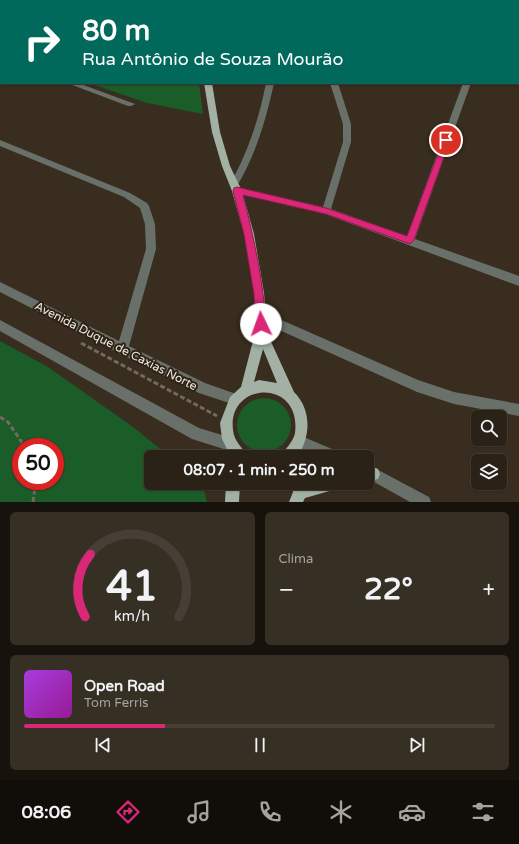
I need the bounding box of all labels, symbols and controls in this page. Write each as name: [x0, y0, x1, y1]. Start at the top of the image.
text: 80 m: [82, 14, 150, 48]
icon: right: [16, 16, 68, 68]
text: Rua Antônio de Souza Mourão: [82, 48, 343, 70]
pin: [429, 123, 463, 157]
icon: arrive: [435, 129, 457, 151]
street label: Avenida Duque de Caxias Norte: [32, 299, 200, 393]
position arrow: [240, 303, 282, 345]
map controls: [471, 410, 507, 490]
button: search: [471, 410, 507, 446]
speed limit sign: 50: [12, 438, 64, 490]
button: layers: [471, 454, 507, 490]
text: 08:07 · 1 min · 250 m: [184, 461, 334, 479]
text: Clima: [279, 551, 313, 567]
text: 41: [106, 561, 158, 611]
text: 22°: [364, 571, 413, 608]
text: −: [279, 577, 294, 603]
text: +: [483, 577, 495, 603]
text: km/h: [114, 607, 150, 624]
text: Open Road: [84, 677, 165, 695]
text: Tom Ferris: [84, 695, 148, 711]
icon: previous: [92, 734, 114, 756]
icon: pause: [249, 734, 271, 756]
icon: next: [406, 734, 428, 756]
icon: directions: [114, 798, 142, 826]
icon: music: [185, 798, 213, 826]
icon: phone: [256, 798, 284, 826]
icon: climate: [327, 798, 355, 826]
icon: car: [398, 798, 426, 826]
icon: filters: [469, 798, 497, 826]
text: 08:06: [22, 801, 71, 823]

